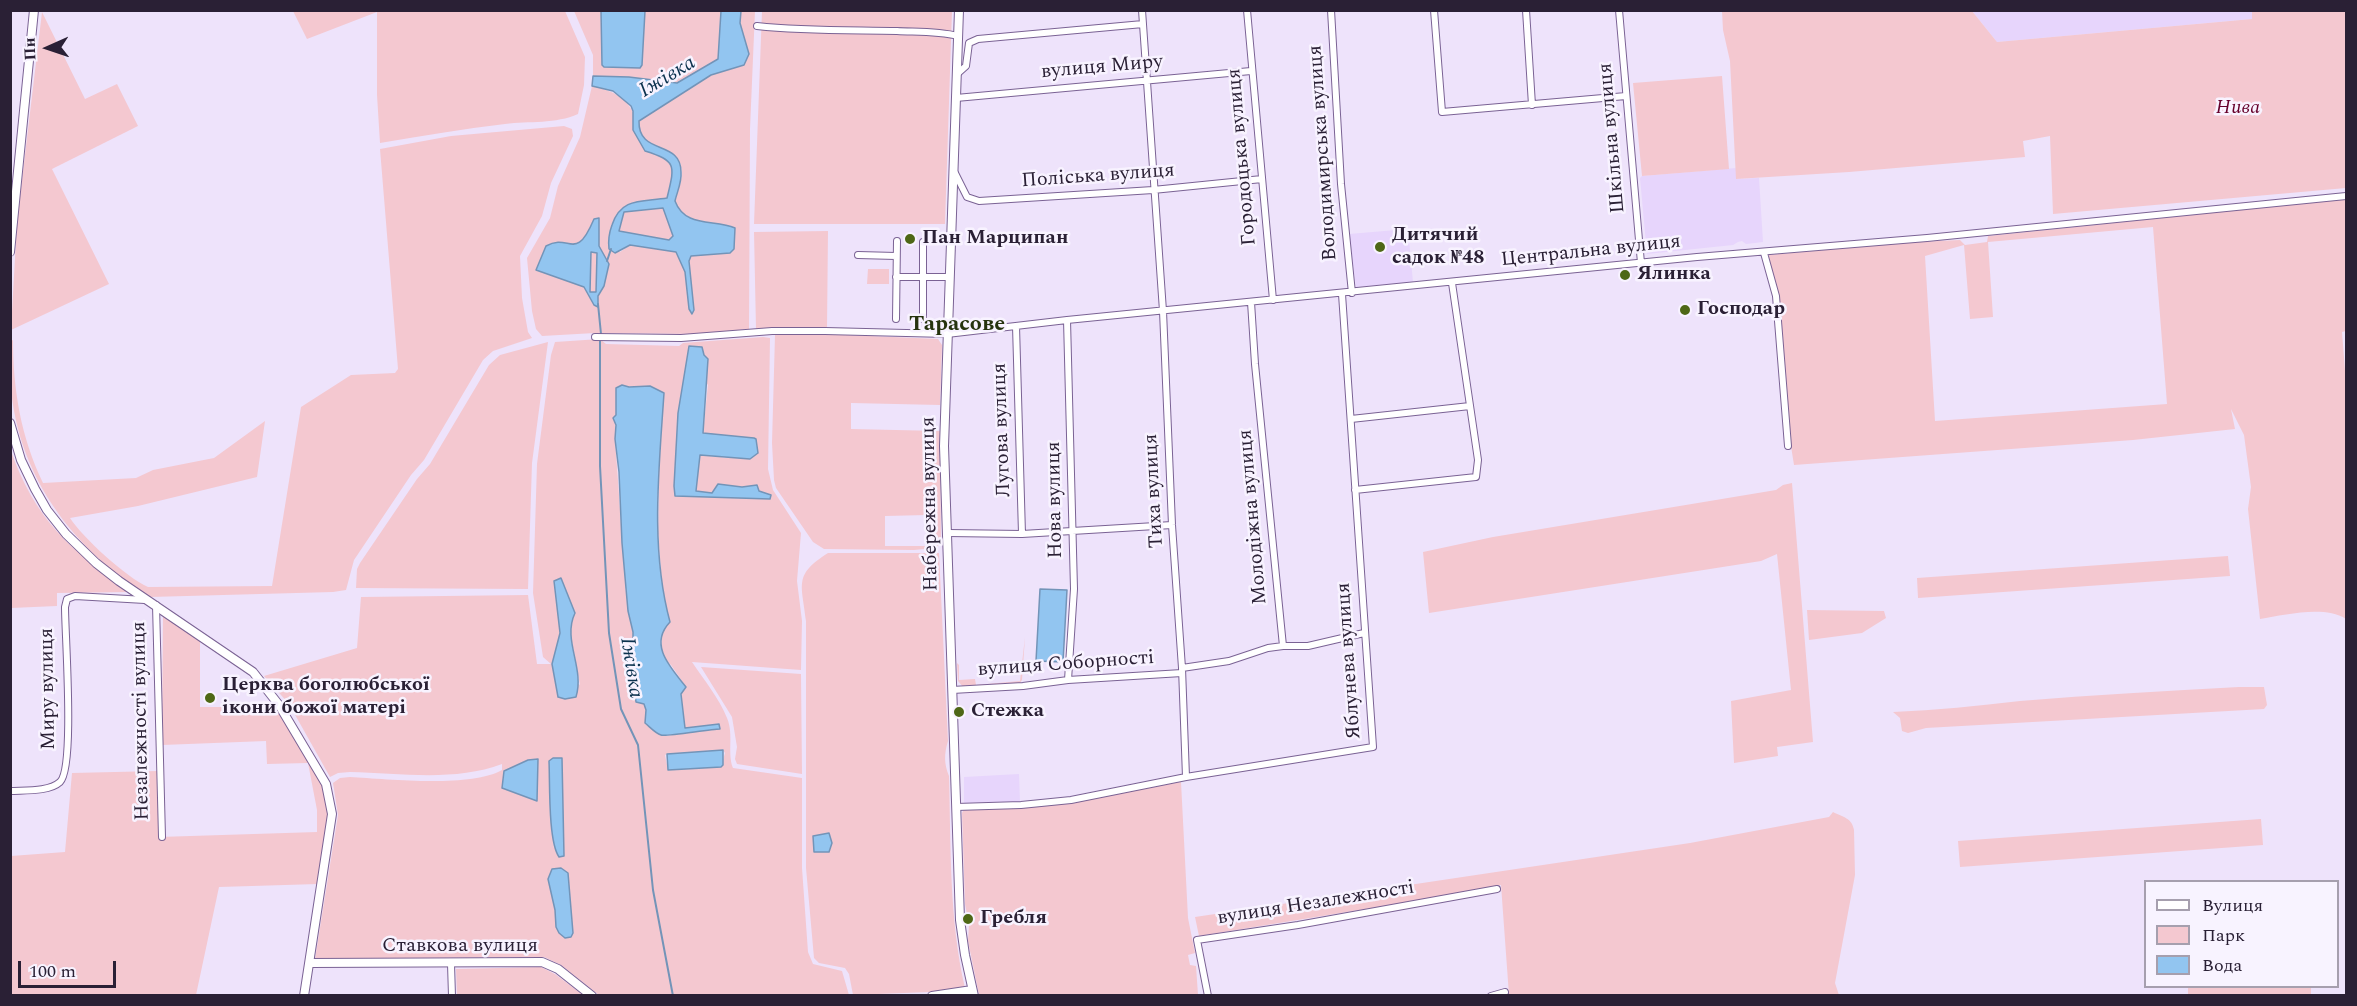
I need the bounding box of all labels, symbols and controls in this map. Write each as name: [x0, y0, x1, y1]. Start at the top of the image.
north arrow: [18, 18, 78, 78]
text: Пн: [17, 37, 43, 61]
street label: Володимирська вулиця: [1304, 44, 1344, 262]
water label: Іжівка: [635, 51, 701, 105]
street label: вулиця Миру: [1040, 51, 1164, 85]
street label: Шкільна вулиця: [1594, 62, 1632, 214]
street label: Городоцька вулиця: [1223, 67, 1263, 247]
park label: Нива: [2216, 97, 2260, 121]
street label: Поліська вулиця: [1021, 160, 1175, 194]
place label: Дитячий садок №48: [1392, 224, 1484, 271]
place label: Пан Марципан: [922, 227, 1068, 251]
street label: Центральна вулиця: [1500, 231, 1682, 273]
marker: Пан Марципан: [903, 232, 917, 246]
marker: Дитячий садок №48: [1373, 240, 1387, 254]
place label: Ялинка: [1637, 263, 1711, 287]
marker: Ялинка: [1618, 268, 1632, 282]
place label: Господар: [1697, 298, 1785, 322]
marker: Господар: [1678, 303, 1692, 317]
district label: Тарасове: [909, 313, 1005, 339]
street label: Лугова вулиця: [989, 362, 1017, 498]
street label: Набережна вулиця: [917, 416, 945, 592]
street label: Молодіжна вулиця: [1234, 428, 1274, 606]
street label: Тиха вулиця: [1140, 433, 1170, 549]
street label: Нова вулиця: [1043, 441, 1069, 559]
street label: Яблунева вулиця: [1333, 582, 1367, 740]
street label: Незалежності вулиця: [128, 621, 156, 821]
street label: Миру вулиця: [36, 628, 62, 750]
water label: Іжівка: [613, 636, 647, 700]
street label: вулиця Соборності: [977, 647, 1155, 683]
place label: Церква боголюбської ікони божої матері: [222, 674, 430, 721]
marker: Церква боголюбської ікони божої матері: [203, 691, 217, 705]
place label: Стежка: [971, 700, 1044, 724]
marker: Стежка: [952, 705, 966, 719]
street label: вулиця Незалежності: [1216, 877, 1416, 931]
legend: [2144, 880, 2339, 988]
text: Вулиця: [2202, 892, 2263, 919]
place label: Гребля: [980, 907, 1047, 931]
marker: Гребля: [961, 912, 975, 926]
text: Парк: [2202, 922, 2245, 949]
street label: Ставкова вулиця: [382, 935, 538, 959]
scale bar: [21, 949, 118, 987]
text: Вода: [2202, 952, 2242, 979]
text: 100 m: [29, 958, 76, 985]

